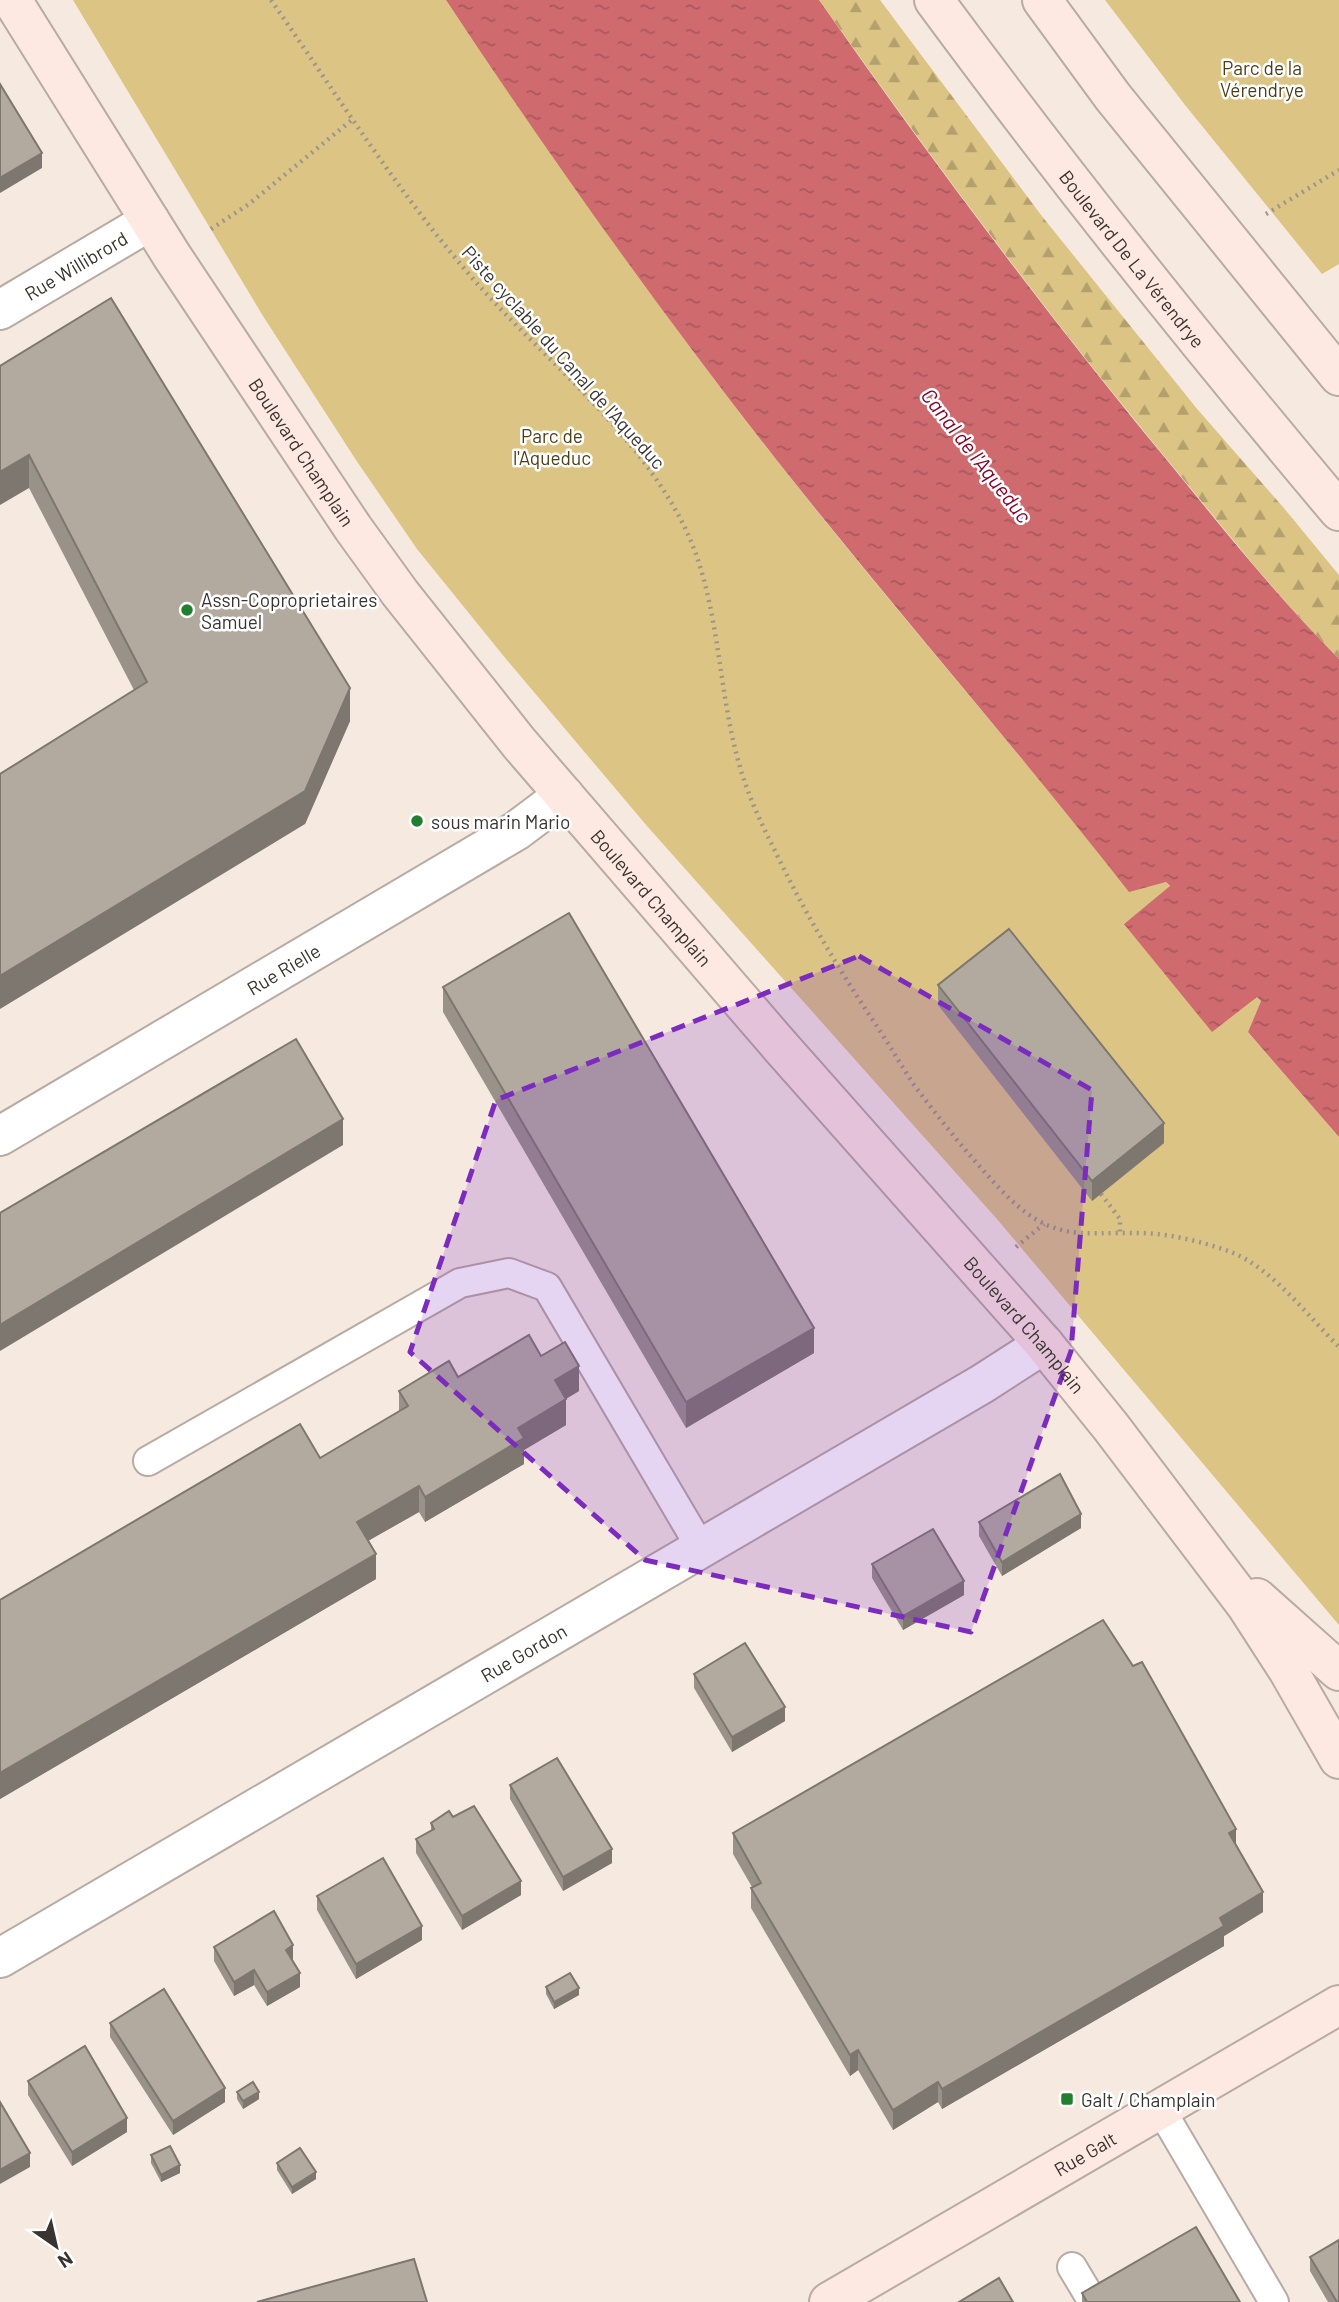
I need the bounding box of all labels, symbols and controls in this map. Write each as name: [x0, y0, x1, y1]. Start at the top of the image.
park label: Parc de la Vérendrye: [1220, 56, 1304, 101]
street label: Boulevard De La Vérendrye: [1055, 165, 1210, 352]
street label: Rue Willibrord: [20, 226, 131, 305]
street label: Piste cyclable du Canal de l'Aqueduc: [458, 241, 670, 473]
street label: Boulevard Champlain: [245, 373, 360, 530]
water label: Canal de l'Aqueduc: [917, 383, 1038, 528]
park label: Parc de l'Aqueduc: [513, 424, 591, 469]
place label: Assn-Coproprietaires Samuel: [201, 588, 377, 633]
marker: Assn-Coproprietaires Samuel: [179, 602, 195, 618]
place label: sous marin Mario: [431, 810, 570, 833]
marker: sous marin Mario: [409, 813, 425, 829]
street label: Boulevard Champlain: [587, 824, 717, 970]
street label: Rue Rielle: [242, 938, 324, 999]
street label: Boulevard Champlain: [960, 1251, 1090, 1397]
street label: Rue Gordon: [476, 1618, 570, 1686]
place label: Galt / Champlain: [1081, 2088, 1216, 2111]
marker: Galt / Champlain: [1059, 2091, 1075, 2107]
street label: Rue Galt: [1049, 2126, 1120, 2180]
north arrow: [21, 2211, 91, 2281]
text: N: [54, 2247, 77, 2274]

